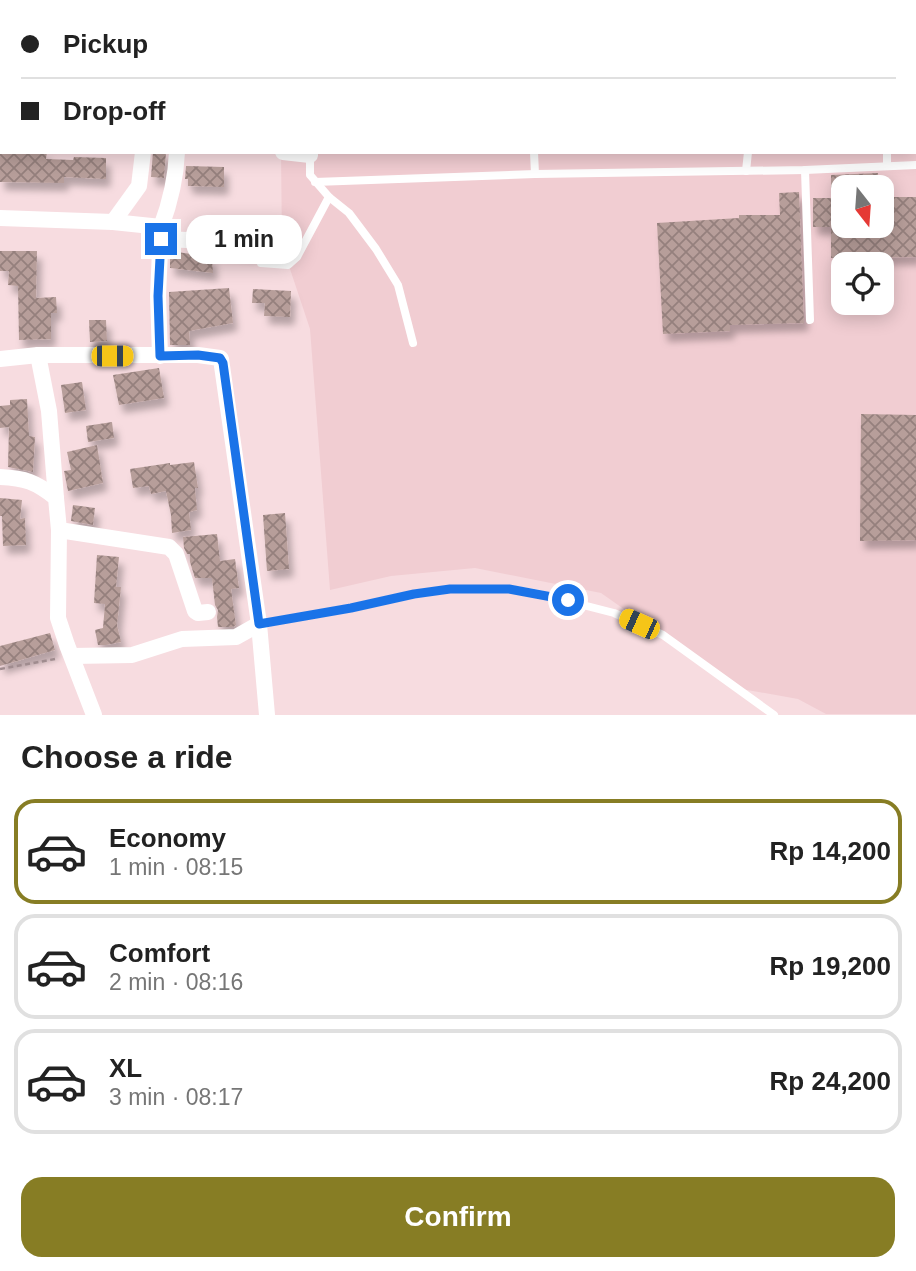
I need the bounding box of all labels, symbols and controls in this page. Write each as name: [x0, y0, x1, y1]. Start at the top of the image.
text: Pickup: [63, 29, 148, 59]
text: Drop-off: [63, 96, 166, 126]
north arrow: [831, 175, 894, 238]
map controls: [831, 175, 894, 315]
callout: 1 min: [186, 215, 301, 264]
route end: [145, 223, 177, 255]
text: 1 min: [214, 226, 274, 252]
button: locate: [831, 252, 894, 315]
car: [92, 346, 134, 367]
route start: [552, 584, 584, 616]
car: [616, 606, 663, 642]
text: Choose a ride: [21, 739, 233, 775]
icon: car: [25, 820, 88, 883]
text: Economy: [109, 823, 226, 853]
text: Rp 14,200: [770, 836, 891, 866]
text: 1 min · 08:15: [109, 854, 243, 880]
icon: car: [25, 935, 88, 998]
text: Comfort: [109, 938, 210, 968]
text: Rp 19,200: [770, 951, 891, 981]
text: 2 min · 08:16: [109, 969, 243, 995]
icon: car: [25, 1050, 88, 1113]
text: XL: [109, 1053, 142, 1083]
text: Rp 24,200: [770, 1066, 891, 1096]
text: 3 min · 08:17: [109, 1084, 243, 1110]
button: Confirm: [21, 1177, 895, 1257]

